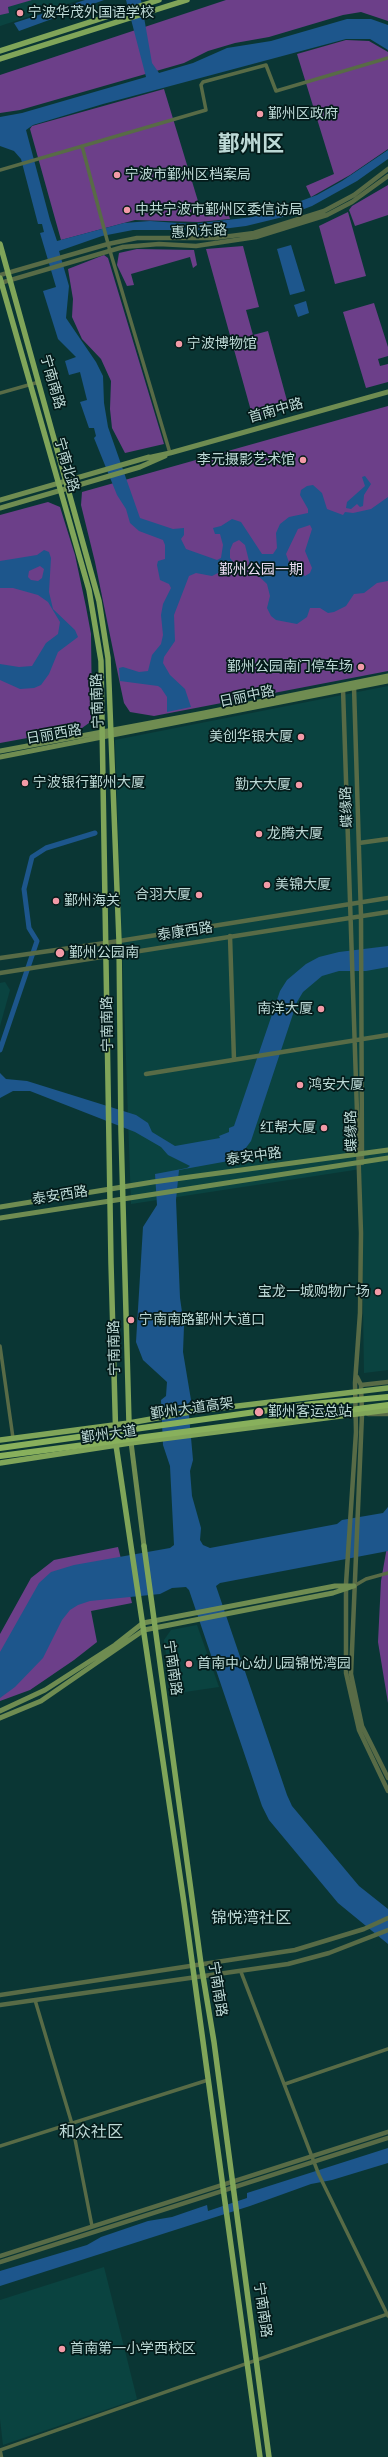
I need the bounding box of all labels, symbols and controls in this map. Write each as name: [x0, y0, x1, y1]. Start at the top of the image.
place label: 宁波华茂外国语学校: [28, 5, 154, 21]
marker: 宁波华茂外国语学校: [15, 8, 25, 18]
place label: 鄞州区政府: [268, 106, 338, 122]
marker: 鄞州区政府: [255, 109, 265, 119]
district label: 鄞州区: [218, 132, 284, 158]
place label: 宁波市鄞州区档案局: [125, 167, 251, 183]
marker: 宁波市鄞州区档案局: [112, 170, 122, 180]
place label: 中共宁波市鄞州区委信访局: [135, 202, 303, 218]
marker: 中共宁波市鄞州区委信访局: [122, 205, 132, 215]
street label: 惠风东路: [171, 222, 227, 242]
place label: 宁波博物馆: [187, 336, 257, 352]
marker: 宁波博物馆: [174, 339, 184, 349]
street label: 宁南南路: [36, 353, 68, 411]
street label: 首南中路: [247, 395, 305, 427]
street label: 宁南北路: [50, 436, 82, 494]
place label: 李元摄影艺术馆: [197, 452, 295, 468]
marker: 李元摄影艺术馆: [298, 455, 308, 465]
park label: 鄞州公园一期: [219, 562, 303, 578]
place label: 鄞州公园南门停车场: [227, 659, 353, 675]
marker: 鄞州公园南门停车场: [356, 662, 366, 672]
street label: 宁南南路: [89, 673, 107, 729]
street label: 日丽中路: [218, 683, 276, 711]
street label: 日丽西路: [25, 722, 83, 748]
place label: 美创华银大厦: [209, 729, 293, 745]
marker: 美创华银大厦: [296, 732, 306, 742]
place label: 宁波银行鄞州大厦: [33, 775, 145, 791]
place label: 勤大大厦: [235, 777, 291, 793]
marker: 宁波银行鄞州大厦: [20, 778, 30, 788]
marker: 勤大大厦: [294, 780, 304, 790]
street label: 蝶缘路: [338, 786, 356, 828]
place label: 龙腾大厦: [267, 826, 323, 842]
marker: 龙腾大厦: [254, 829, 264, 839]
place label: 美锦大厦: [275, 877, 331, 893]
marker: 美锦大厦: [262, 880, 272, 890]
place label: 合羽大厦: [135, 887, 191, 903]
marker: 合羽大厦: [194, 890, 204, 900]
place label: 鄞州海关: [64, 893, 120, 909]
marker: 鄞州海关: [51, 896, 61, 906]
street label: 泰康西路: [156, 919, 214, 945]
place label: 鄞州公园南: [69, 945, 139, 961]
marker: 鄞州公园南: [54, 947, 66, 959]
street label: 宁南南路: [99, 996, 117, 1052]
place label: 南洋大厦: [257, 1001, 313, 1017]
marker: 南洋大厦: [316, 1004, 326, 1014]
place label: 鸿安大厦: [308, 1077, 364, 1093]
marker: 鸿安大厦: [295, 1080, 305, 1090]
street label: 蝶缘路: [343, 1110, 361, 1152]
place label: 红帮大厦: [260, 1120, 316, 1136]
marker: 红帮大厦: [319, 1123, 329, 1133]
street label: 泰安中路: [225, 1145, 283, 1169]
street label: 泰安西路: [31, 1183, 89, 1209]
place label: 宝龙一城购物广场: [258, 1284, 370, 1300]
marker: 宝龙一城购物广场: [373, 1287, 383, 1297]
place label: 宁南南路鄞州大道口: [139, 1312, 265, 1328]
marker: 宁南南路鄞州大道口: [126, 1315, 136, 1325]
street label: 宁南南路: [106, 1320, 124, 1376]
street label: 鄞州大道高架: [149, 1395, 235, 1423]
place label: 鄞州客运总站: [268, 1404, 352, 1420]
marker: 鄞州客运总站: [253, 1406, 265, 1418]
street label: 鄞州大道: [80, 1423, 138, 1447]
street label: 宁南南路: [160, 1639, 184, 1697]
place label: 首南中心幼儿园锦悦湾园: [197, 1656, 351, 1672]
marker: 首南中心幼儿园锦悦湾园: [184, 1659, 194, 1669]
district label: 锦悦湾社区: [211, 1909, 291, 1929]
street label: 宁南南路: [204, 1960, 230, 2018]
district label: 和众社区: [59, 2123, 123, 2143]
street label: 宁南南路: [250, 2281, 274, 2339]
place label: 首南第一小学西校区: [70, 2341, 196, 2357]
marker: 首南第一小学西校区: [57, 2344, 67, 2354]

